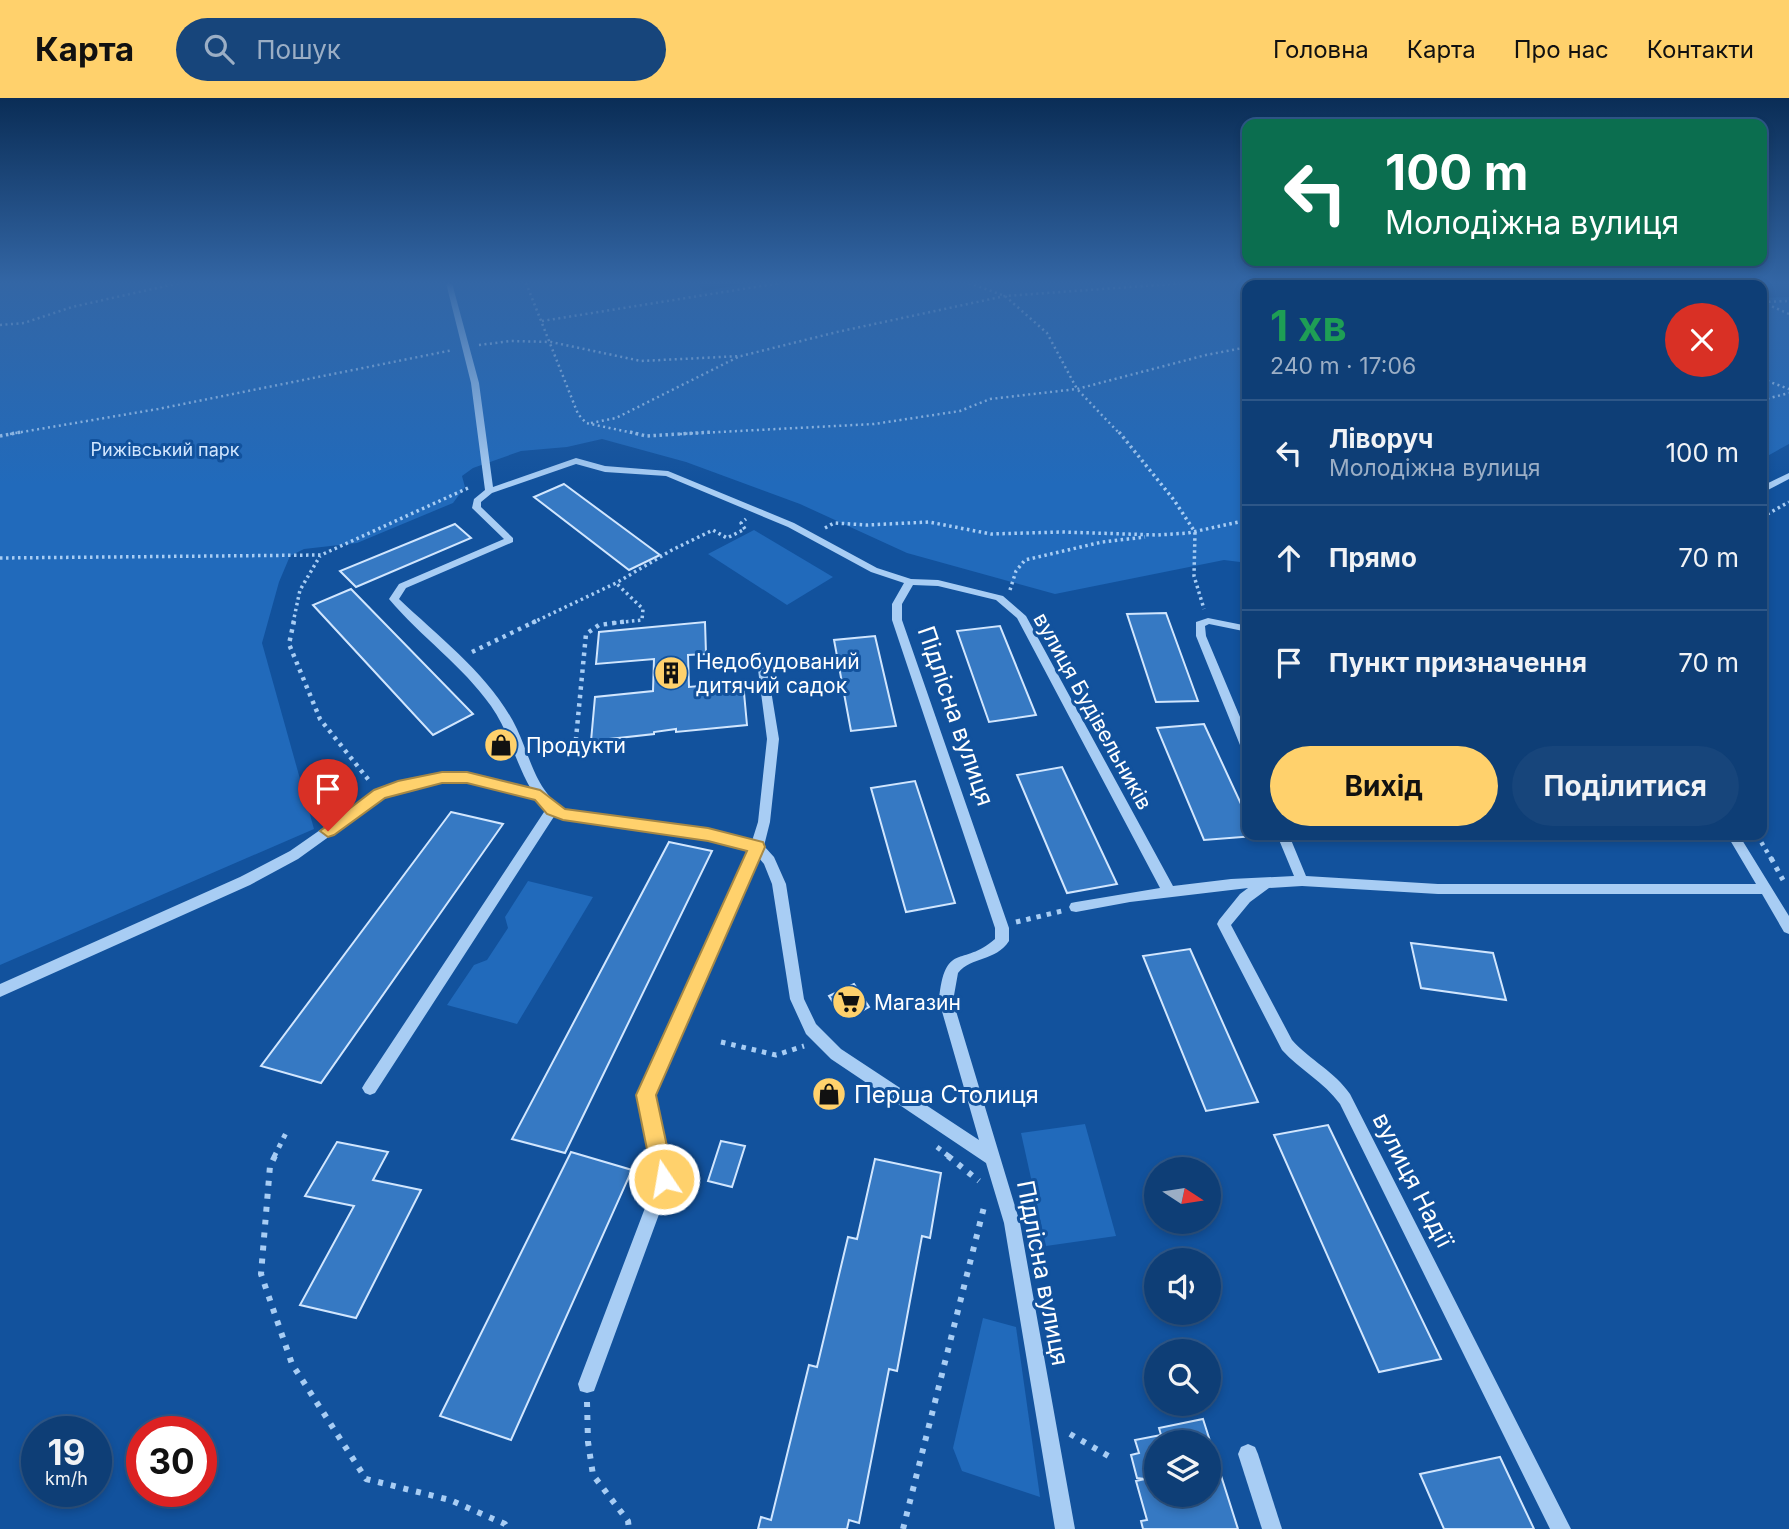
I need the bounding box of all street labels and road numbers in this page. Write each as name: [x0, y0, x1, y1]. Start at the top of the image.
street label: вулиця Будівельників: [1028, 608, 1158, 814]
street label: Підлісна вулиця: [912, 622, 1000, 810]
street label: вулиця Надії: [1367, 1108, 1460, 1253]
street label: Підлісна вулиця: [1011, 1178, 1075, 1368]

